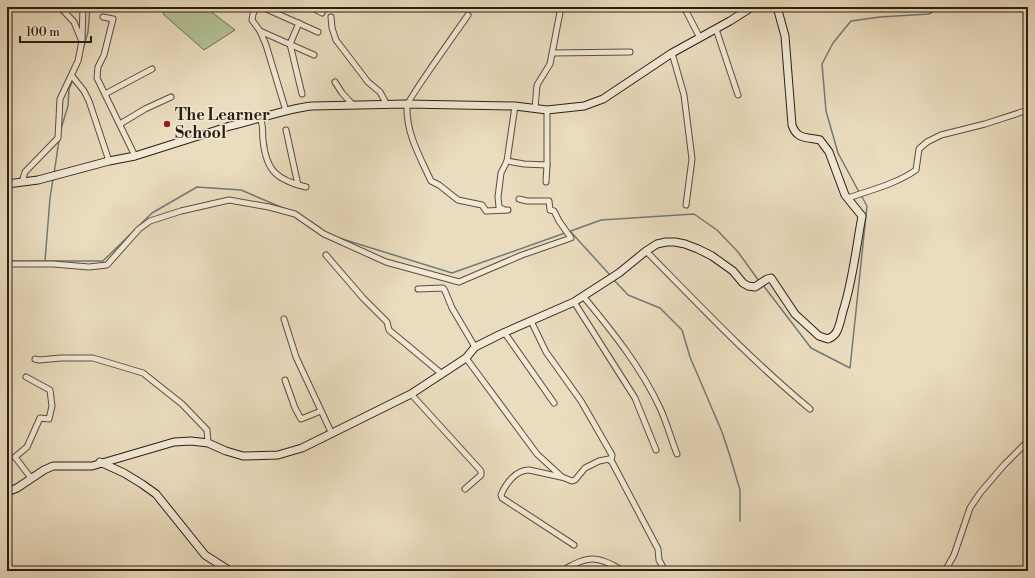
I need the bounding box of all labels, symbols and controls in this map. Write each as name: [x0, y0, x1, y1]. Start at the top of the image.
scale bar: [20, 18, 91, 44]
text: 100 m: [26, 25, 60, 40]
place label: The Learner School: [175, 105, 270, 143]
marker: The Learner School: [162, 119, 172, 129]

